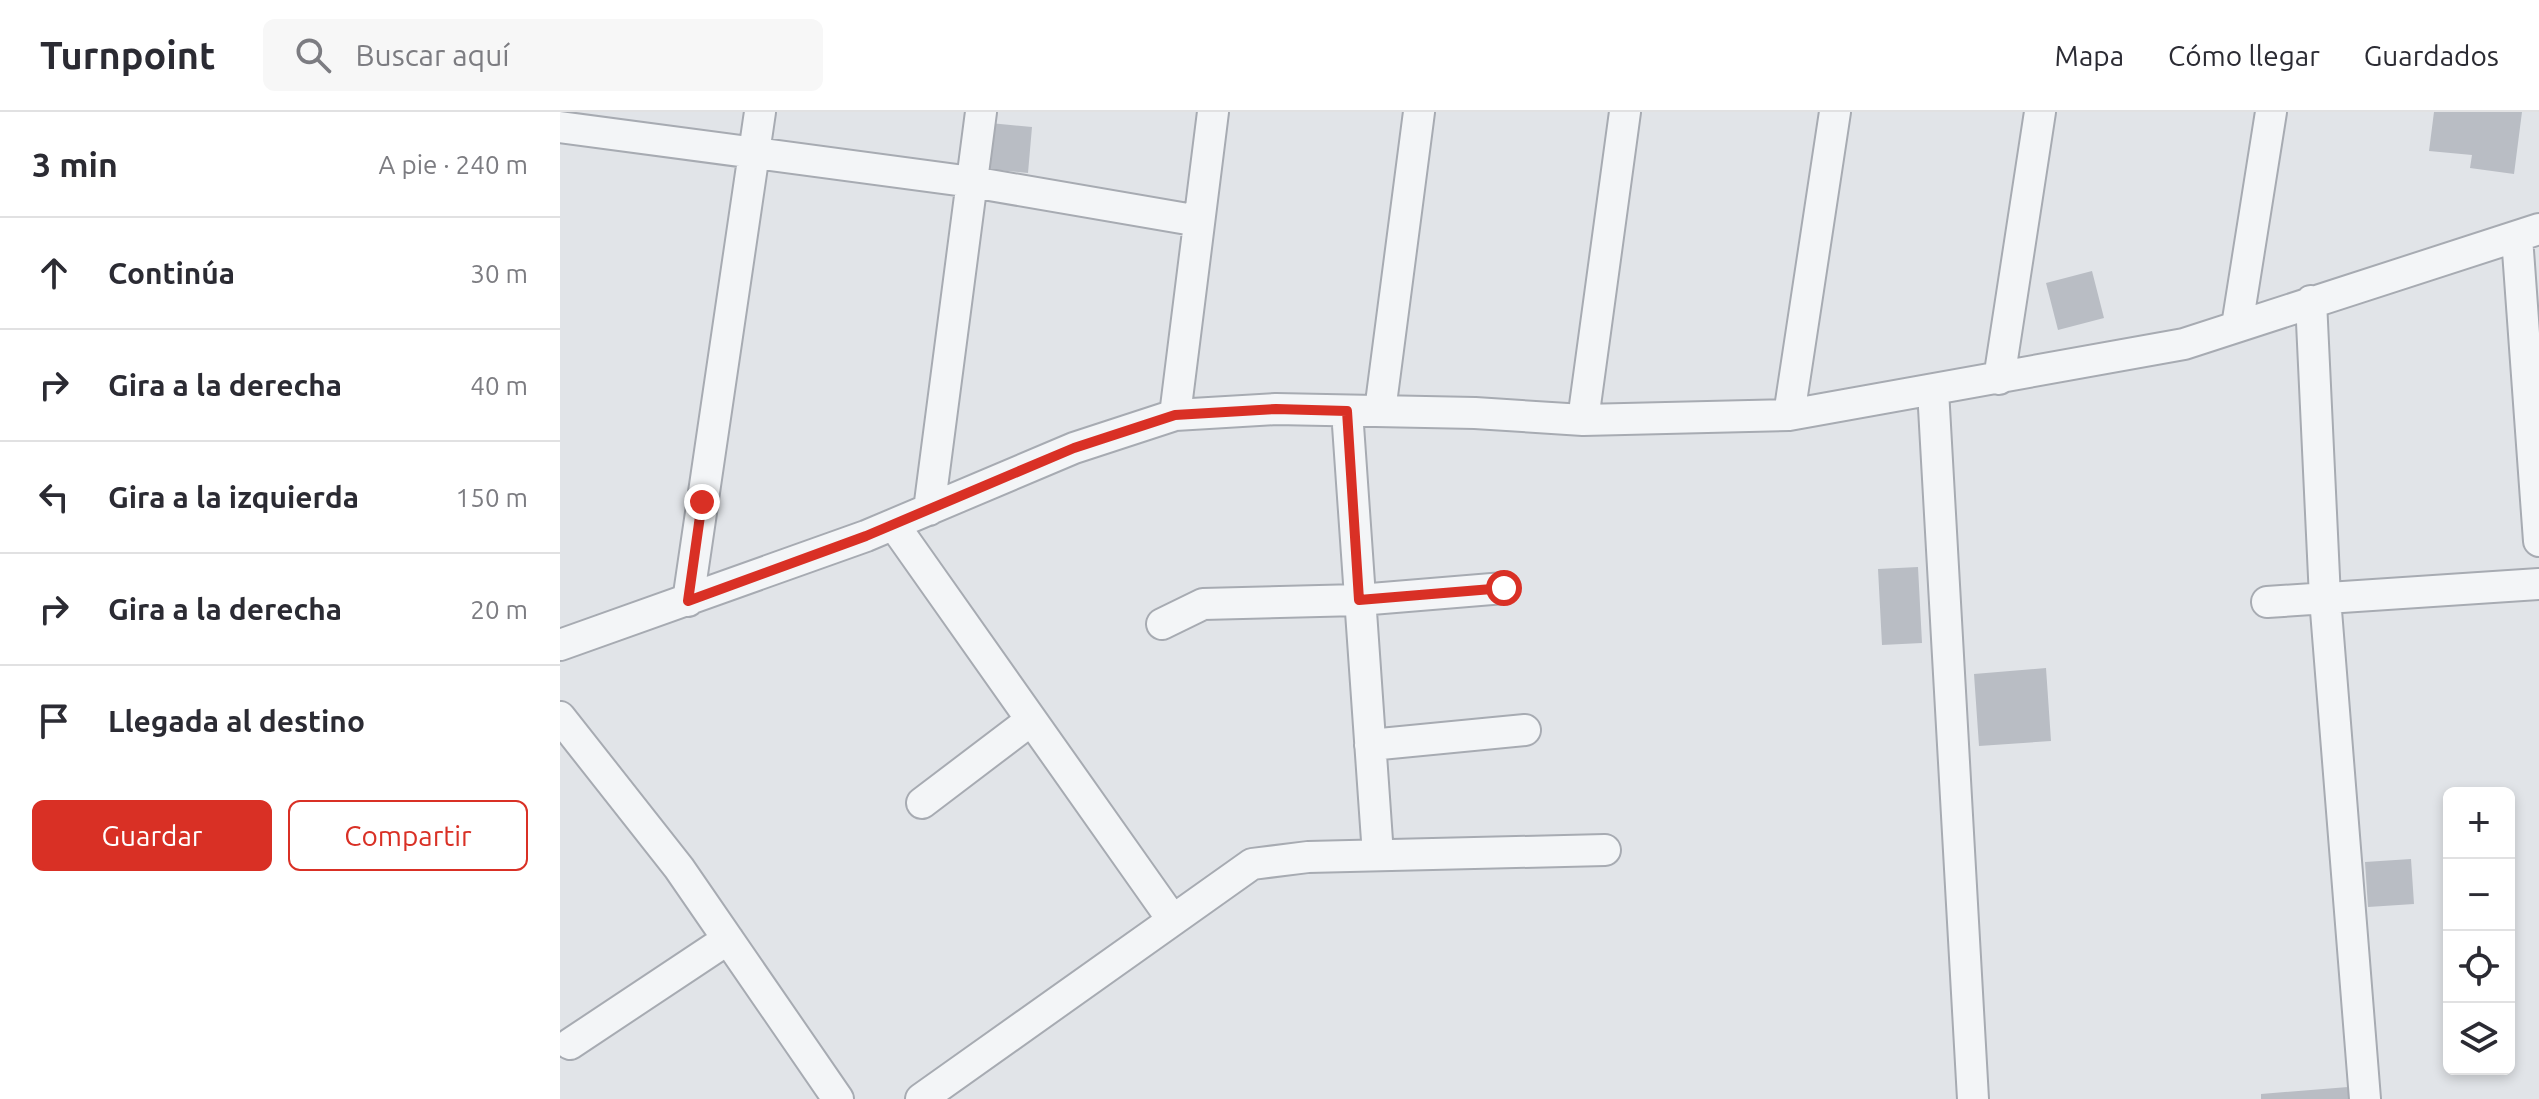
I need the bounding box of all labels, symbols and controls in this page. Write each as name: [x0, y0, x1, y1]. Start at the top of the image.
search box: [263, 19, 823, 91]
icon: search: [291, 33, 335, 77]
text: Turnpoint: [40, 34, 215, 76]
text: Buscar aquí: [355, 38, 510, 72]
text: Mapa: [2055, 40, 2124, 71]
text: Cómo llegar: [2168, 40, 2320, 71]
text: Guardados: [2364, 40, 2499, 71]
text: 3 min: [32, 145, 118, 183]
text: A pie · 240 m: [379, 150, 528, 179]
icon: ahead: [32, 251, 76, 295]
text: Continúa: [108, 256, 235, 290]
text: 30 m: [470, 259, 528, 288]
icon: right: [32, 363, 76, 407]
text: Gira a la derecha: [108, 368, 342, 402]
text: 40 m: [470, 371, 528, 400]
icon: left: [32, 475, 76, 519]
text: Gira a la izquierda: [108, 480, 359, 514]
text: 150 m: [456, 483, 528, 512]
route end: [684, 484, 720, 520]
route start: [1486, 570, 1522, 606]
icon: right: [32, 587, 76, 631]
text: Gira a la derecha: [108, 592, 342, 626]
text: 20 m: [470, 595, 528, 624]
icon: arrive: [32, 699, 76, 743]
text: Llegada al destino: [108, 704, 365, 738]
map controls: [2443, 787, 2515, 1075]
button: +: [2443, 787, 2515, 859]
button: Guardar: [32, 800, 272, 871]
button: Compartir: [288, 800, 528, 871]
button: −: [2443, 859, 2515, 931]
button: locate: [2443, 931, 2515, 1003]
button: layers: [2443, 1003, 2515, 1075]

